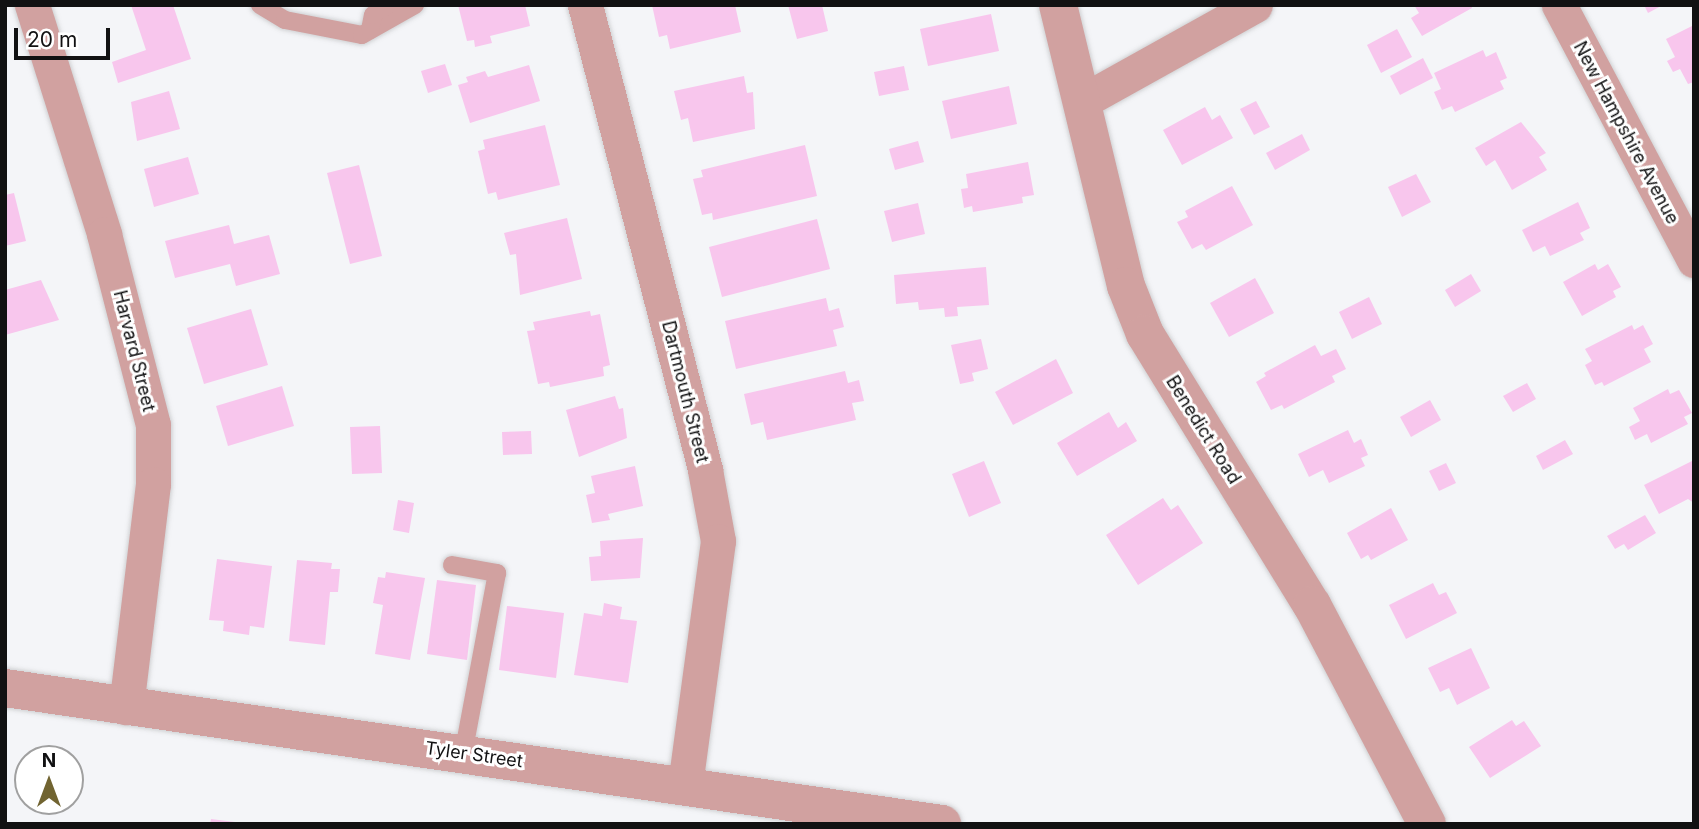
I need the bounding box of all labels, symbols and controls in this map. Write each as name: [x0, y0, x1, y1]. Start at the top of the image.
scale bar: [18, 14, 114, 58]
text: 20 m: [27, 27, 77, 52]
street label: New Hampshire Avenue: [1569, 38, 1683, 228]
street label: Harvard Street: [109, 288, 159, 414]
street label: Dartmouth Street: [657, 319, 713, 465]
street label: Benedict Road: [1161, 372, 1245, 488]
street label: Tyler Street: [424, 737, 524, 773]
north arrow: [14, 745, 84, 815]
text: N: [42, 749, 56, 772]

